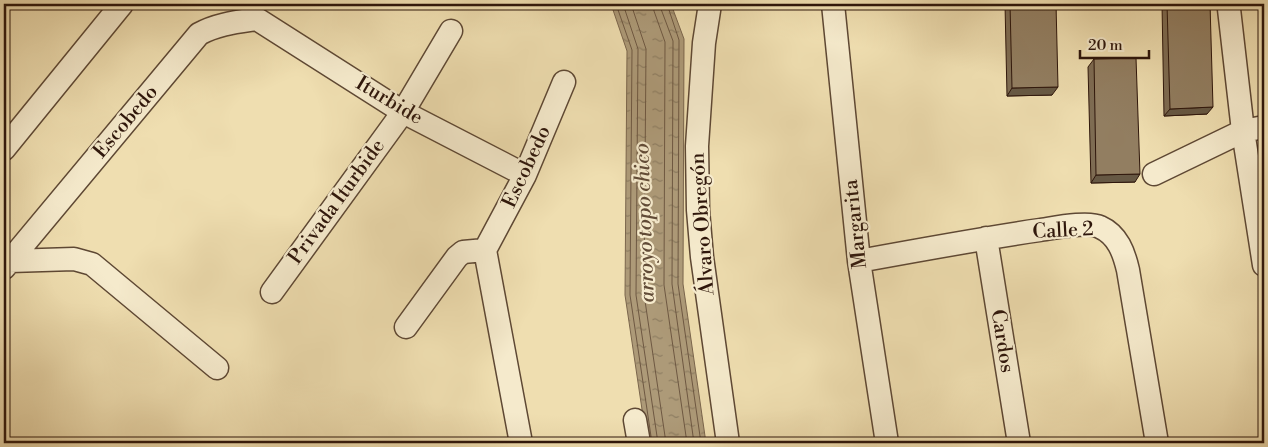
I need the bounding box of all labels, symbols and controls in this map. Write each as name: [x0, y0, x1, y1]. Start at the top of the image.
scale bar: [1080, 28, 1149, 60]
text: 20 m: [1088, 36, 1123, 55]
street label: Iturbide: [351, 71, 427, 131]
street label: Escobedo: [88, 80, 164, 164]
street label: Escobedo: [497, 122, 557, 212]
street label: Privada Iturbide: [283, 134, 391, 270]
water label: arroyo topo chico: [629, 143, 661, 303]
street label: Álvaro Obregón: [685, 152, 721, 297]
street label: Margarita: [839, 177, 873, 270]
street label: Calle 2: [1032, 217, 1094, 245]
street label: Cardos: [985, 308, 1019, 374]

